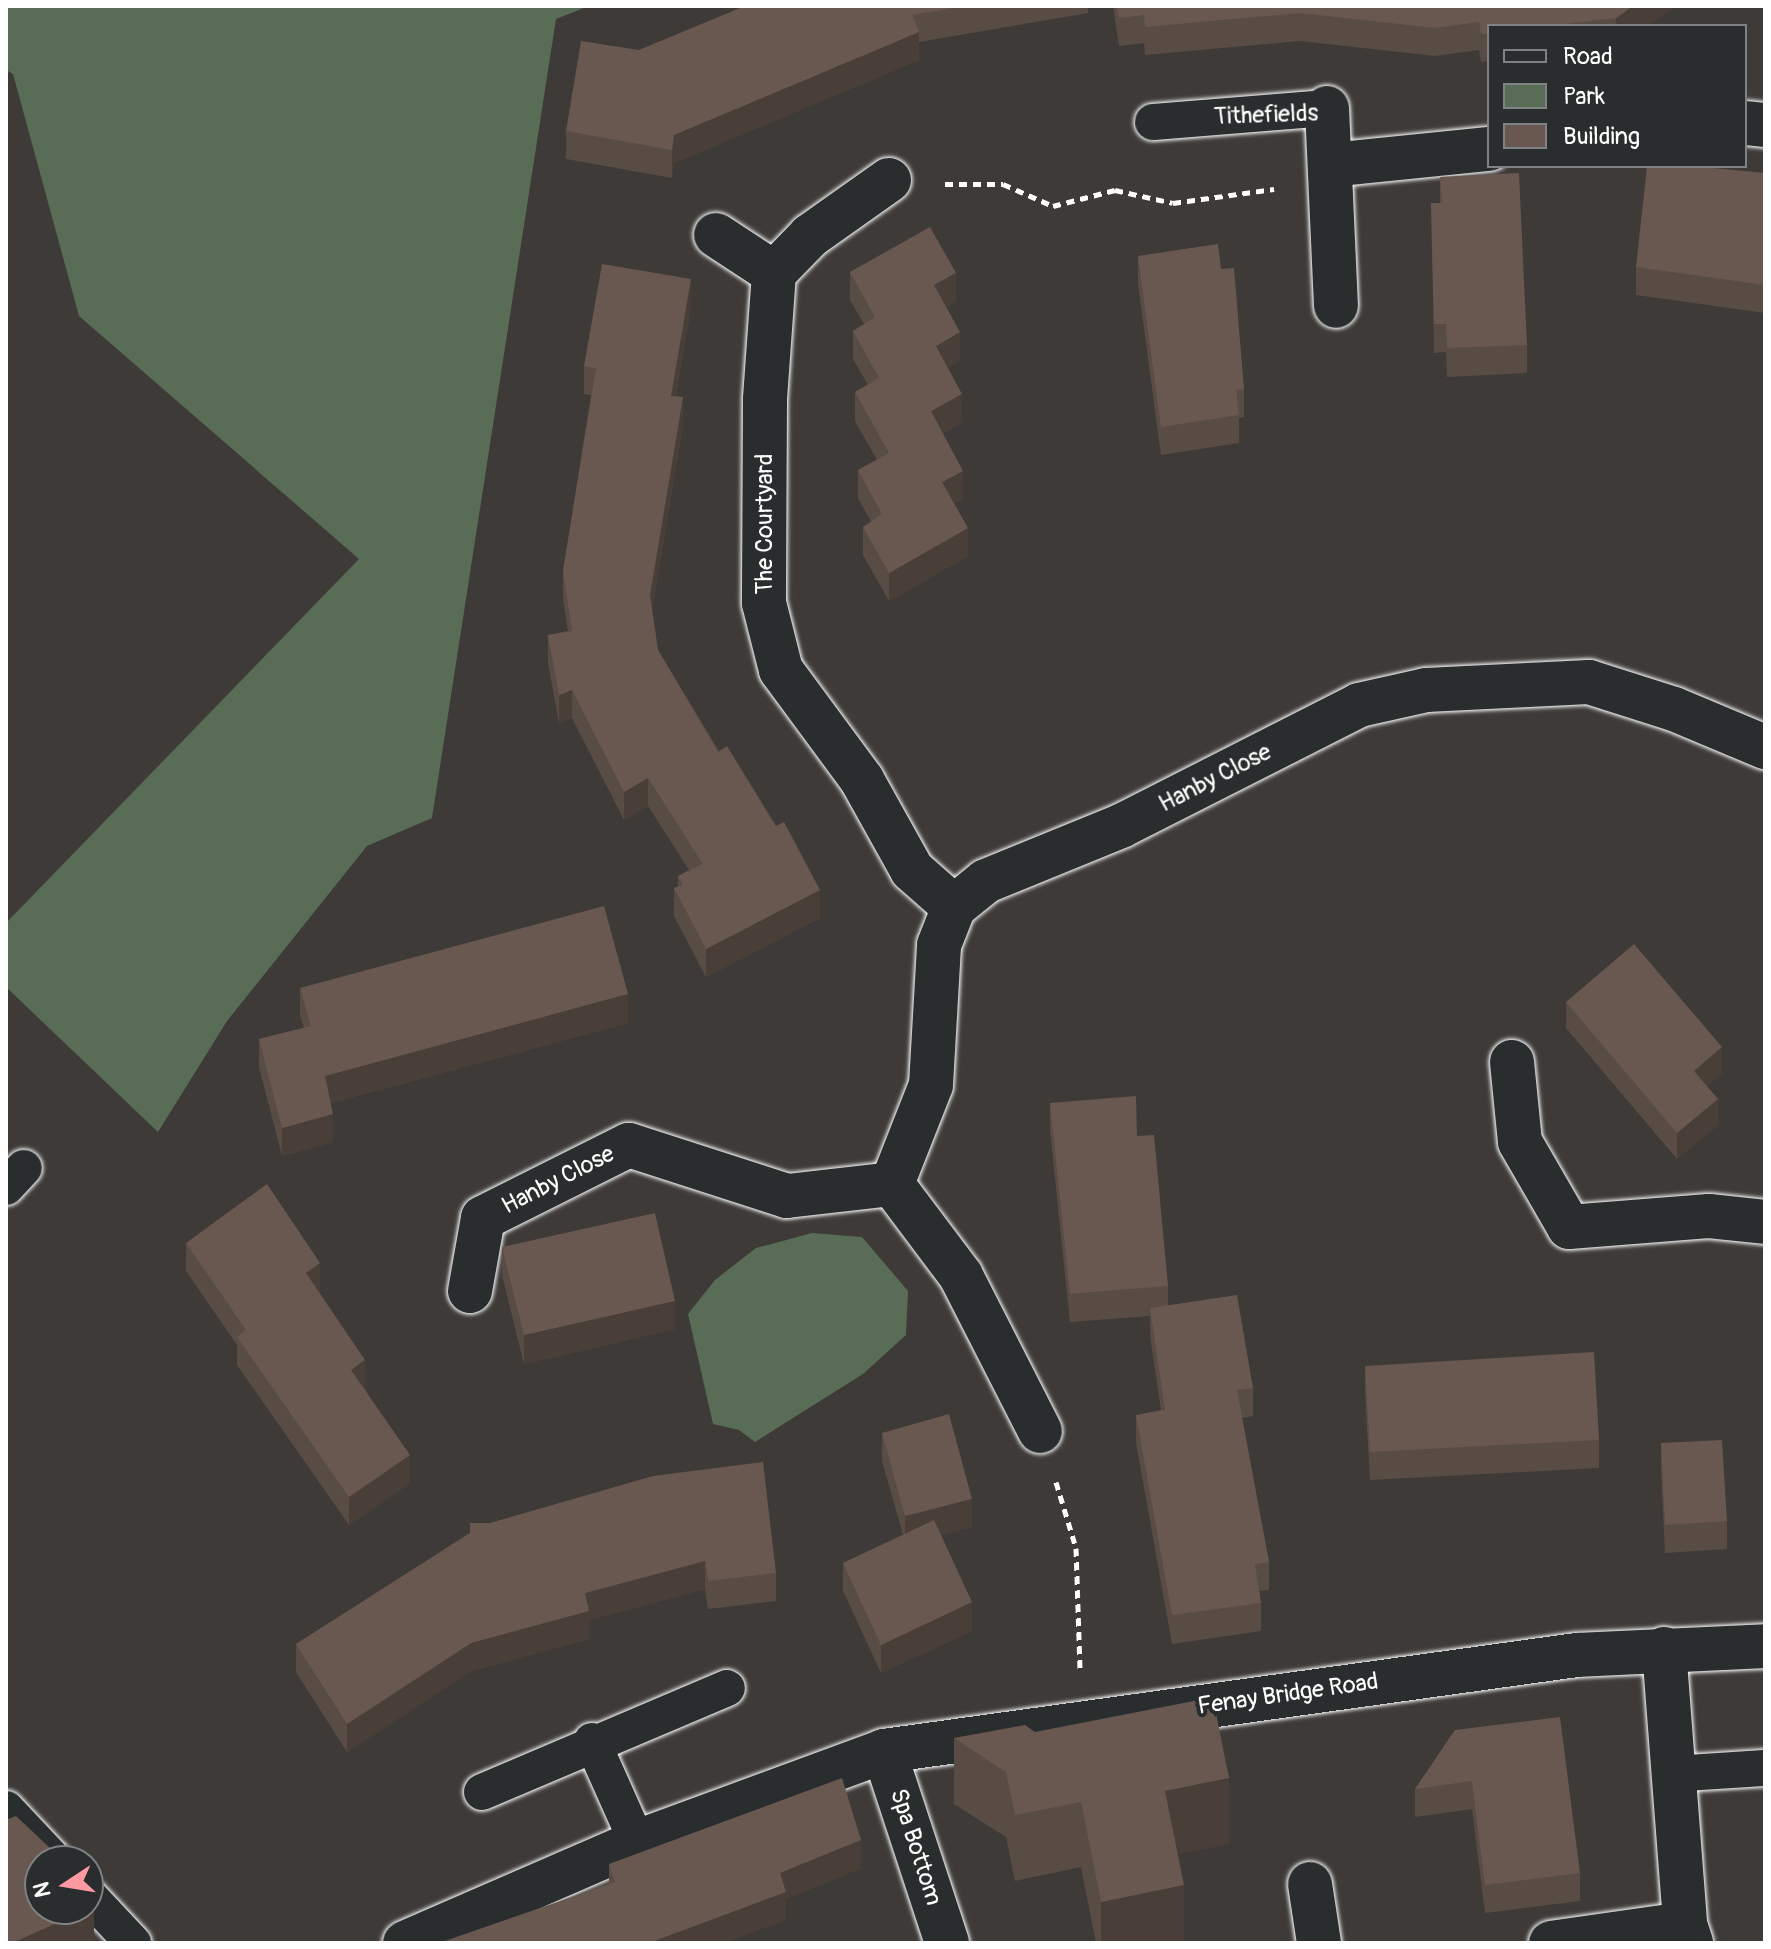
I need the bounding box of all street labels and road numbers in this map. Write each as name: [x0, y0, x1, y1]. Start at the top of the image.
street label: Tithefields: [1213, 99, 1319, 131]
street label: The Courtyard: [751, 454, 779, 594]
street label: Hanby Close: [1154, 737, 1276, 819]
street label: Hanby Close: [497, 1139, 619, 1221]
street label: Fenay Bridge Road: [1196, 1667, 1380, 1721]
street label: Spa Bottom: [884, 1785, 948, 1909]

